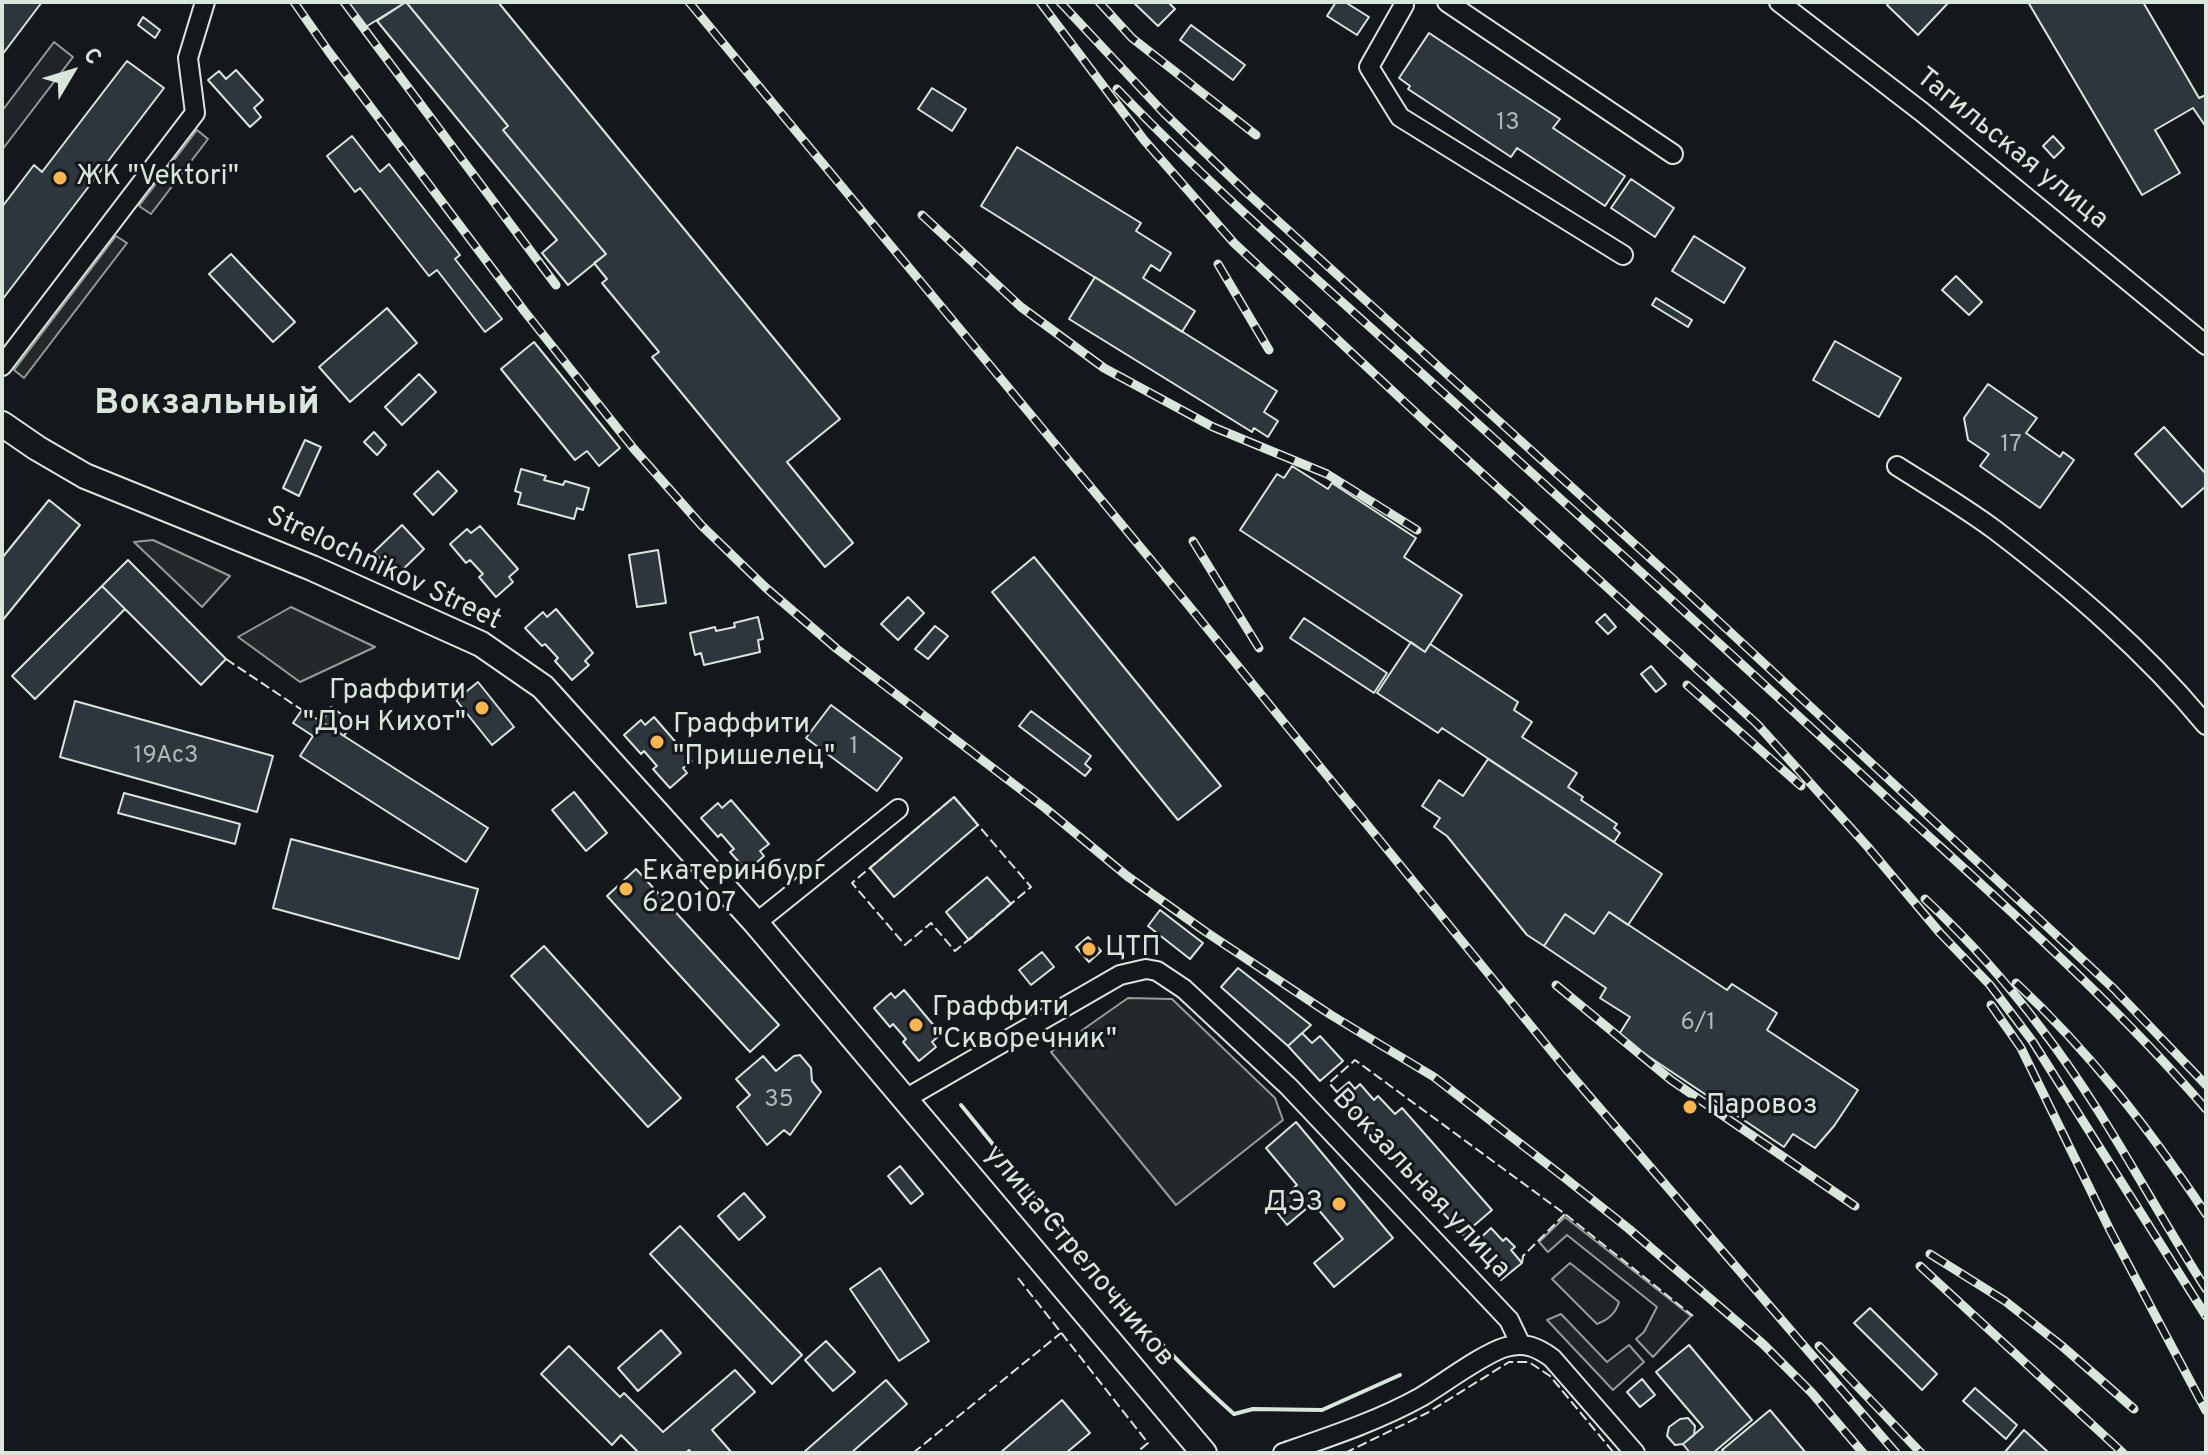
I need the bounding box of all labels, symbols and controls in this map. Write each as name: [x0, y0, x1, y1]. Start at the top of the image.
north arrow: [32, 32, 112, 112]
text: С: [76, 43, 106, 71]
street label: Тагильская улица: [1908, 62, 2114, 238]
house number: 13: [1496, 110, 1520, 138]
place label: ЖК "Vektori": [76, 161, 239, 195]
marker: ЖК "Vektori": [51, 169, 69, 187]
district label: Вокзальный: [94, 384, 320, 428]
house number: 17: [2000, 432, 2022, 460]
street label: Strelochnikov Street: [260, 501, 506, 639]
place label: Граффити "Дон Кихот": [303, 675, 466, 741]
marker: Граффити "Дон Кихот": [473, 699, 491, 717]
place label: Граффити "Пришелец": [673, 709, 835, 775]
marker: Граффити "Пришелец": [648, 733, 666, 751]
house number: 1: [850, 734, 858, 762]
house number: 19Ас3: [134, 743, 198, 771]
place label: Екатеринбург 620107: [642, 856, 825, 922]
marker: Екатеринбург 620107: [617, 880, 635, 898]
place label: ЦТП: [1105, 932, 1161, 966]
marker: ЦТП: [1080, 940, 1098, 958]
place label: Граффити "Скворечник": [932, 992, 1117, 1058]
house number: 6/1: [1680, 1010, 1716, 1038]
marker: Граффити "Скворечник": [907, 1016, 925, 1034]
street label: Вокзальная улица: [1324, 1083, 1516, 1287]
house number: 35: [764, 1087, 794, 1115]
place label: Паровоз: [1706, 1090, 1818, 1124]
marker: Паровоз: [1681, 1098, 1699, 1116]
street label: улица Стрелочников: [976, 1139, 1180, 1375]
place label: ДЭЗ: [1264, 1187, 1323, 1221]
marker: ДЭЗ: [1330, 1195, 1348, 1213]

